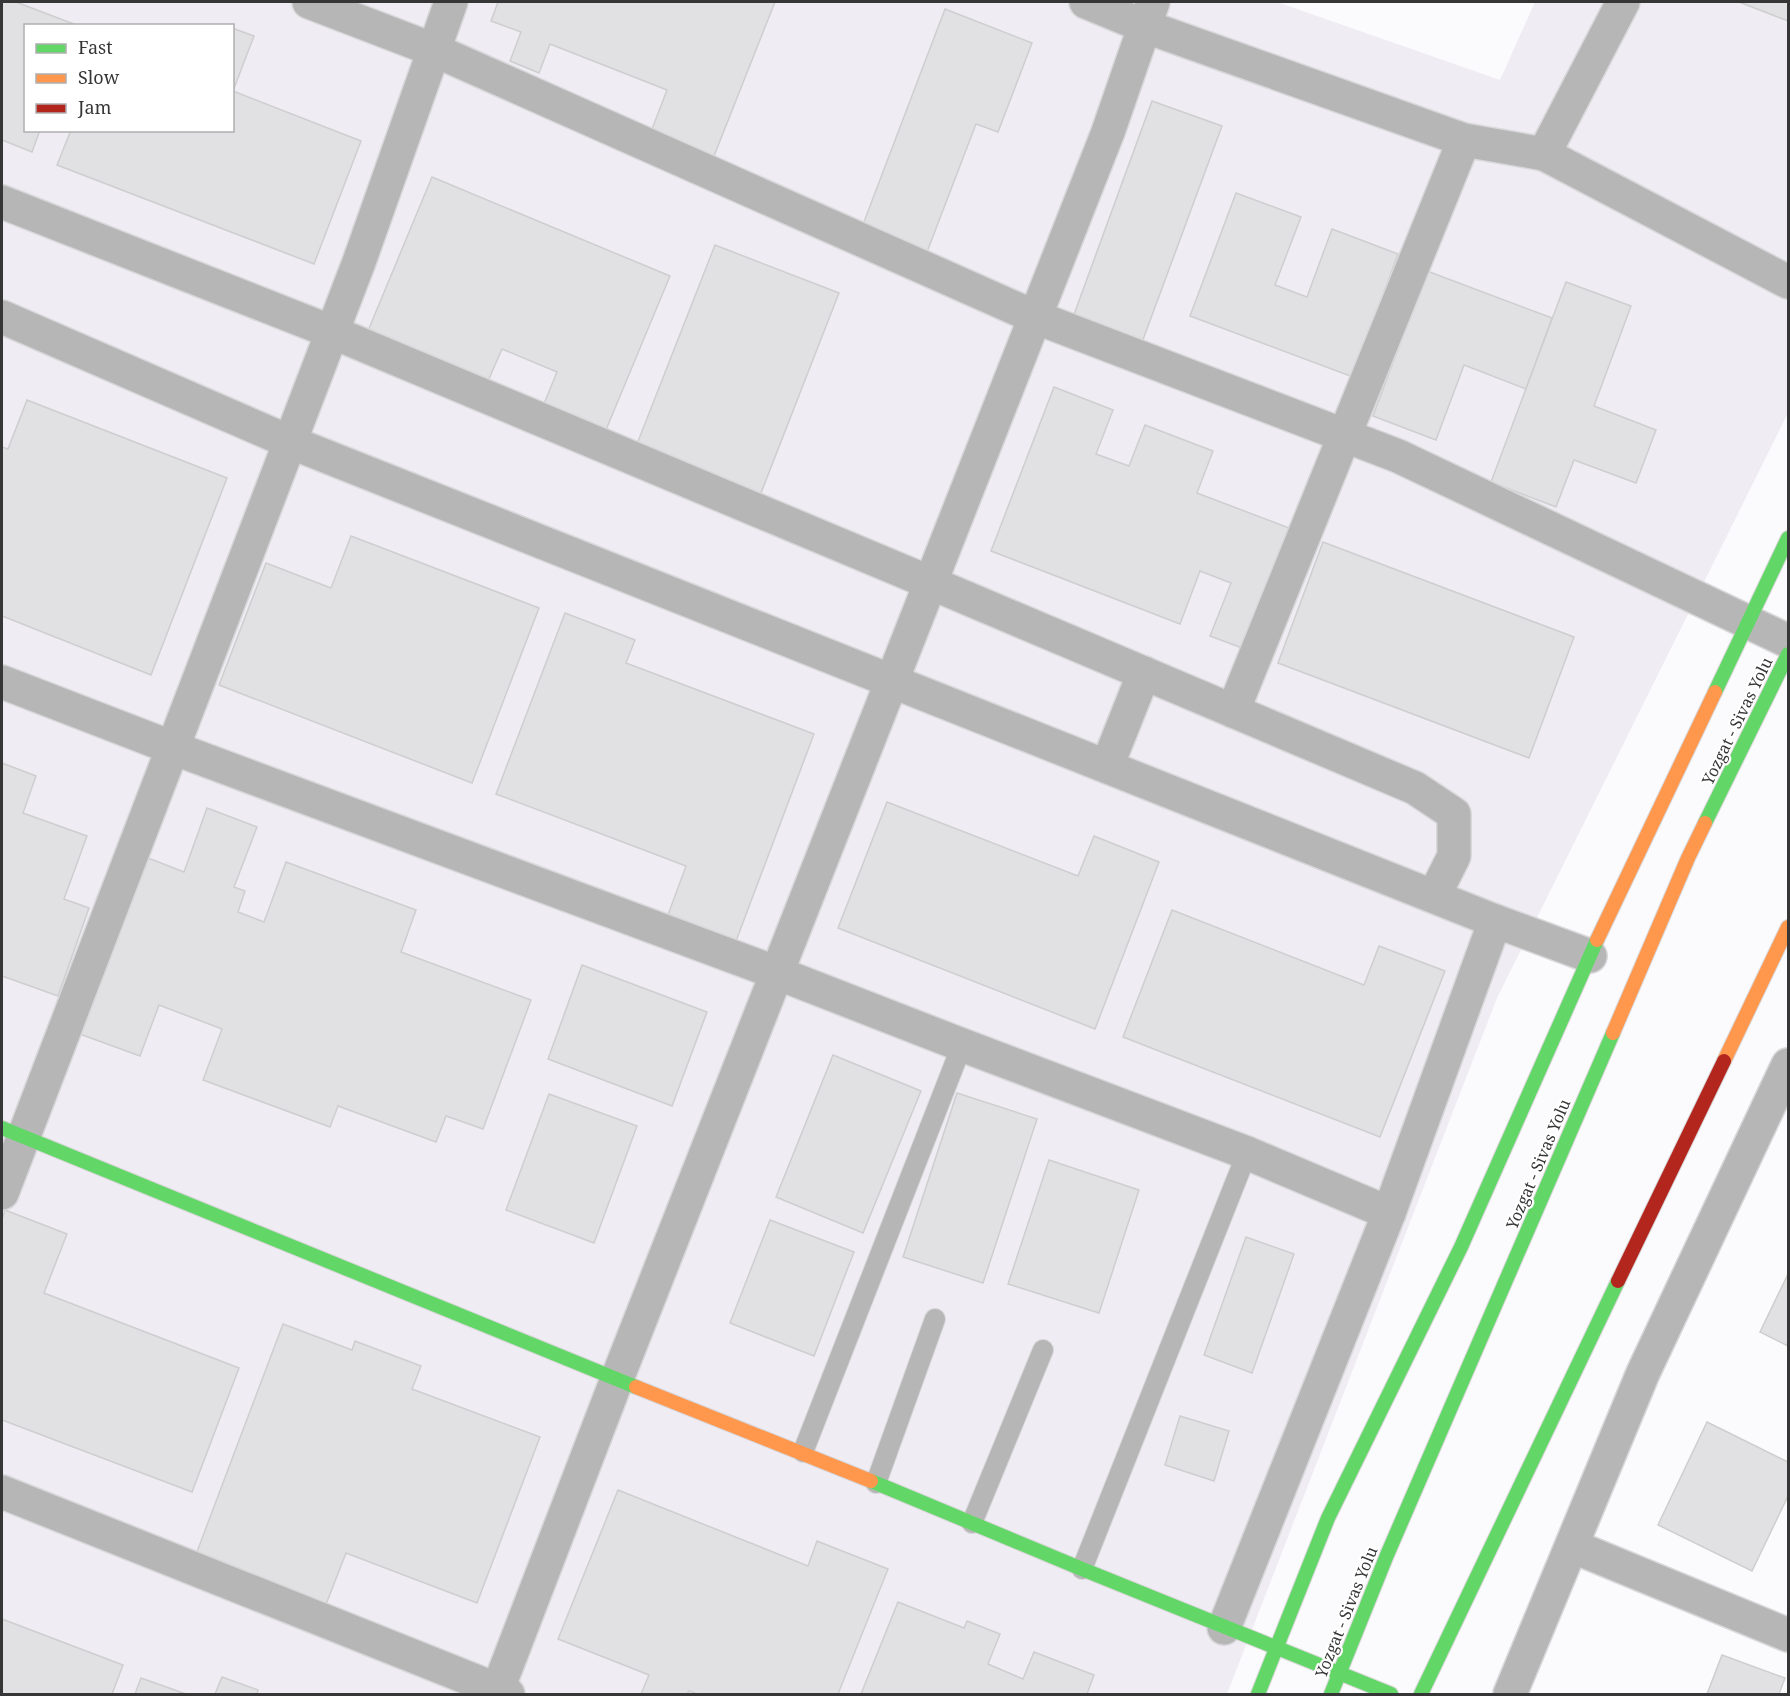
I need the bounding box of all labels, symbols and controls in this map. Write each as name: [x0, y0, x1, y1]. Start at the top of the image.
legend: [24, 24, 234, 132]
text: Fast: [78, 35, 113, 59]
text: Slow: [78, 65, 120, 89]
text: Jam: [77, 95, 112, 119]
street label: Yozgat - Sivas Yolu: [1696, 653, 1777, 789]
street label: Yozgat - Sivas Yolu: [1500, 1095, 1575, 1233]
street label: Yozgat - Sivas Yolu: [1309, 1543, 1382, 1682]

